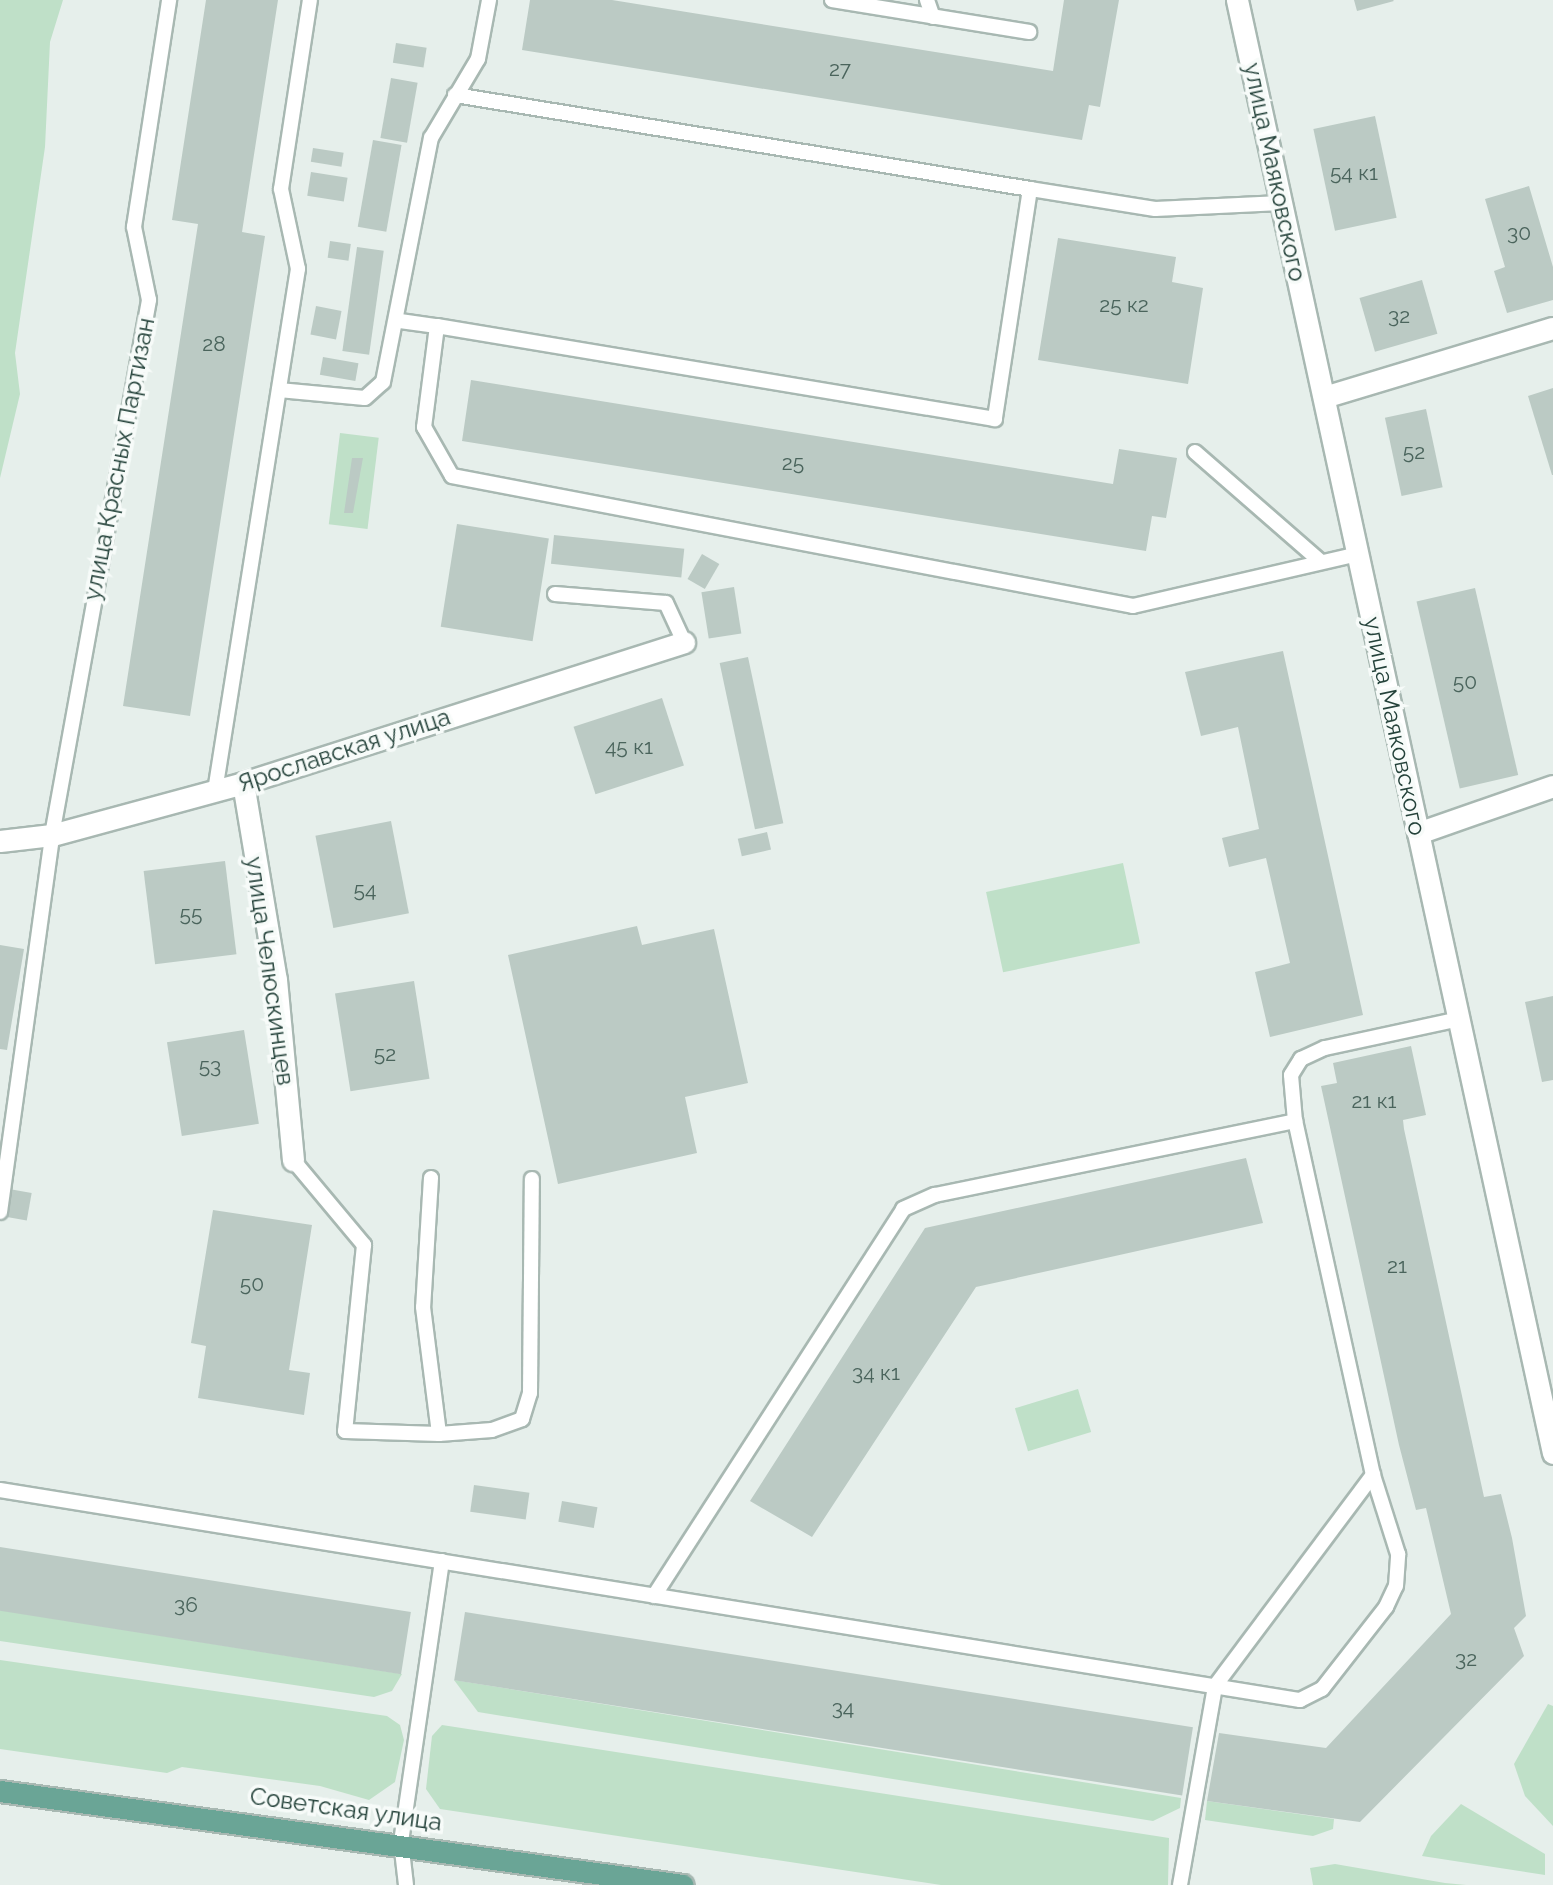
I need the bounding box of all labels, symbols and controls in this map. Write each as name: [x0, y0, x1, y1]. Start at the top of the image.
house number: 27: [829, 56, 851, 82]
street label: улица Маяковского: [1238, 60, 1312, 284]
house number: 54 к1: [1330, 160, 1378, 186]
house number: 30: [1507, 220, 1531, 246]
house number: 25 к2: [1099, 292, 1149, 318]
house number: 32: [1388, 303, 1410, 329]
street label: улица Красных Партизан: [77, 315, 161, 603]
house number: 28: [202, 331, 226, 357]
house number: 52: [1403, 439, 1425, 465]
house number: 25: [782, 450, 804, 476]
street label: улица Маяковского: [1358, 614, 1432, 838]
house number: 50: [1453, 669, 1477, 695]
street label: Ярославская улица: [234, 702, 454, 798]
house number: 45 к1: [605, 734, 653, 760]
street label: улица Челюскинцев: [240, 855, 300, 1087]
house number: 54: [354, 877, 376, 903]
house number: 55: [180, 901, 202, 927]
house number: 52: [374, 1041, 396, 1067]
house number: 53: [199, 1053, 221, 1079]
house number: 21 к1: [1351, 1088, 1397, 1114]
house number: 21: [1387, 1253, 1407, 1279]
house number: 50: [240, 1271, 264, 1297]
house number: 34 к1: [852, 1360, 900, 1386]
house number: 36: [174, 1592, 198, 1618]
house number: 32: [1455, 1646, 1477, 1672]
house number: 34: [832, 1695, 854, 1721]
street label: Советская улица: [248, 1781, 444, 1837]

